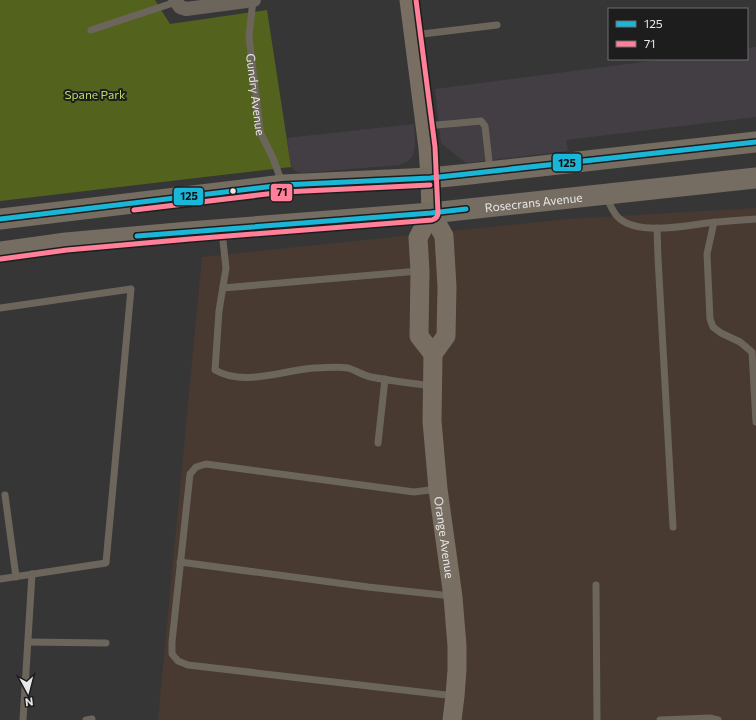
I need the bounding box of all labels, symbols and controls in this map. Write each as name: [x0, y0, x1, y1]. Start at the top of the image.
legend: [608, 8, 748, 60]
text: 125: [644, 16, 663, 30]
text: 71: [644, 36, 655, 50]
street label: Gundry Avenue: [244, 52, 268, 137]
park label: Spane Park: [64, 87, 126, 101]
line badge: 125: [552, 153, 582, 172]
text: 125: [558, 156, 576, 169]
line badge: 71: [270, 183, 293, 202]
text: 71: [276, 185, 288, 198]
unlabelled marker: [228, 186, 238, 196]
line badge: 125: [173, 187, 204, 206]
text: 125: [180, 189, 198, 202]
street label: Rosecrans Avenue: [484, 190, 583, 214]
street label: Orange Avenue: [432, 495, 457, 579]
north arrow: [8, 672, 48, 712]
text: N: [24, 695, 34, 709]

